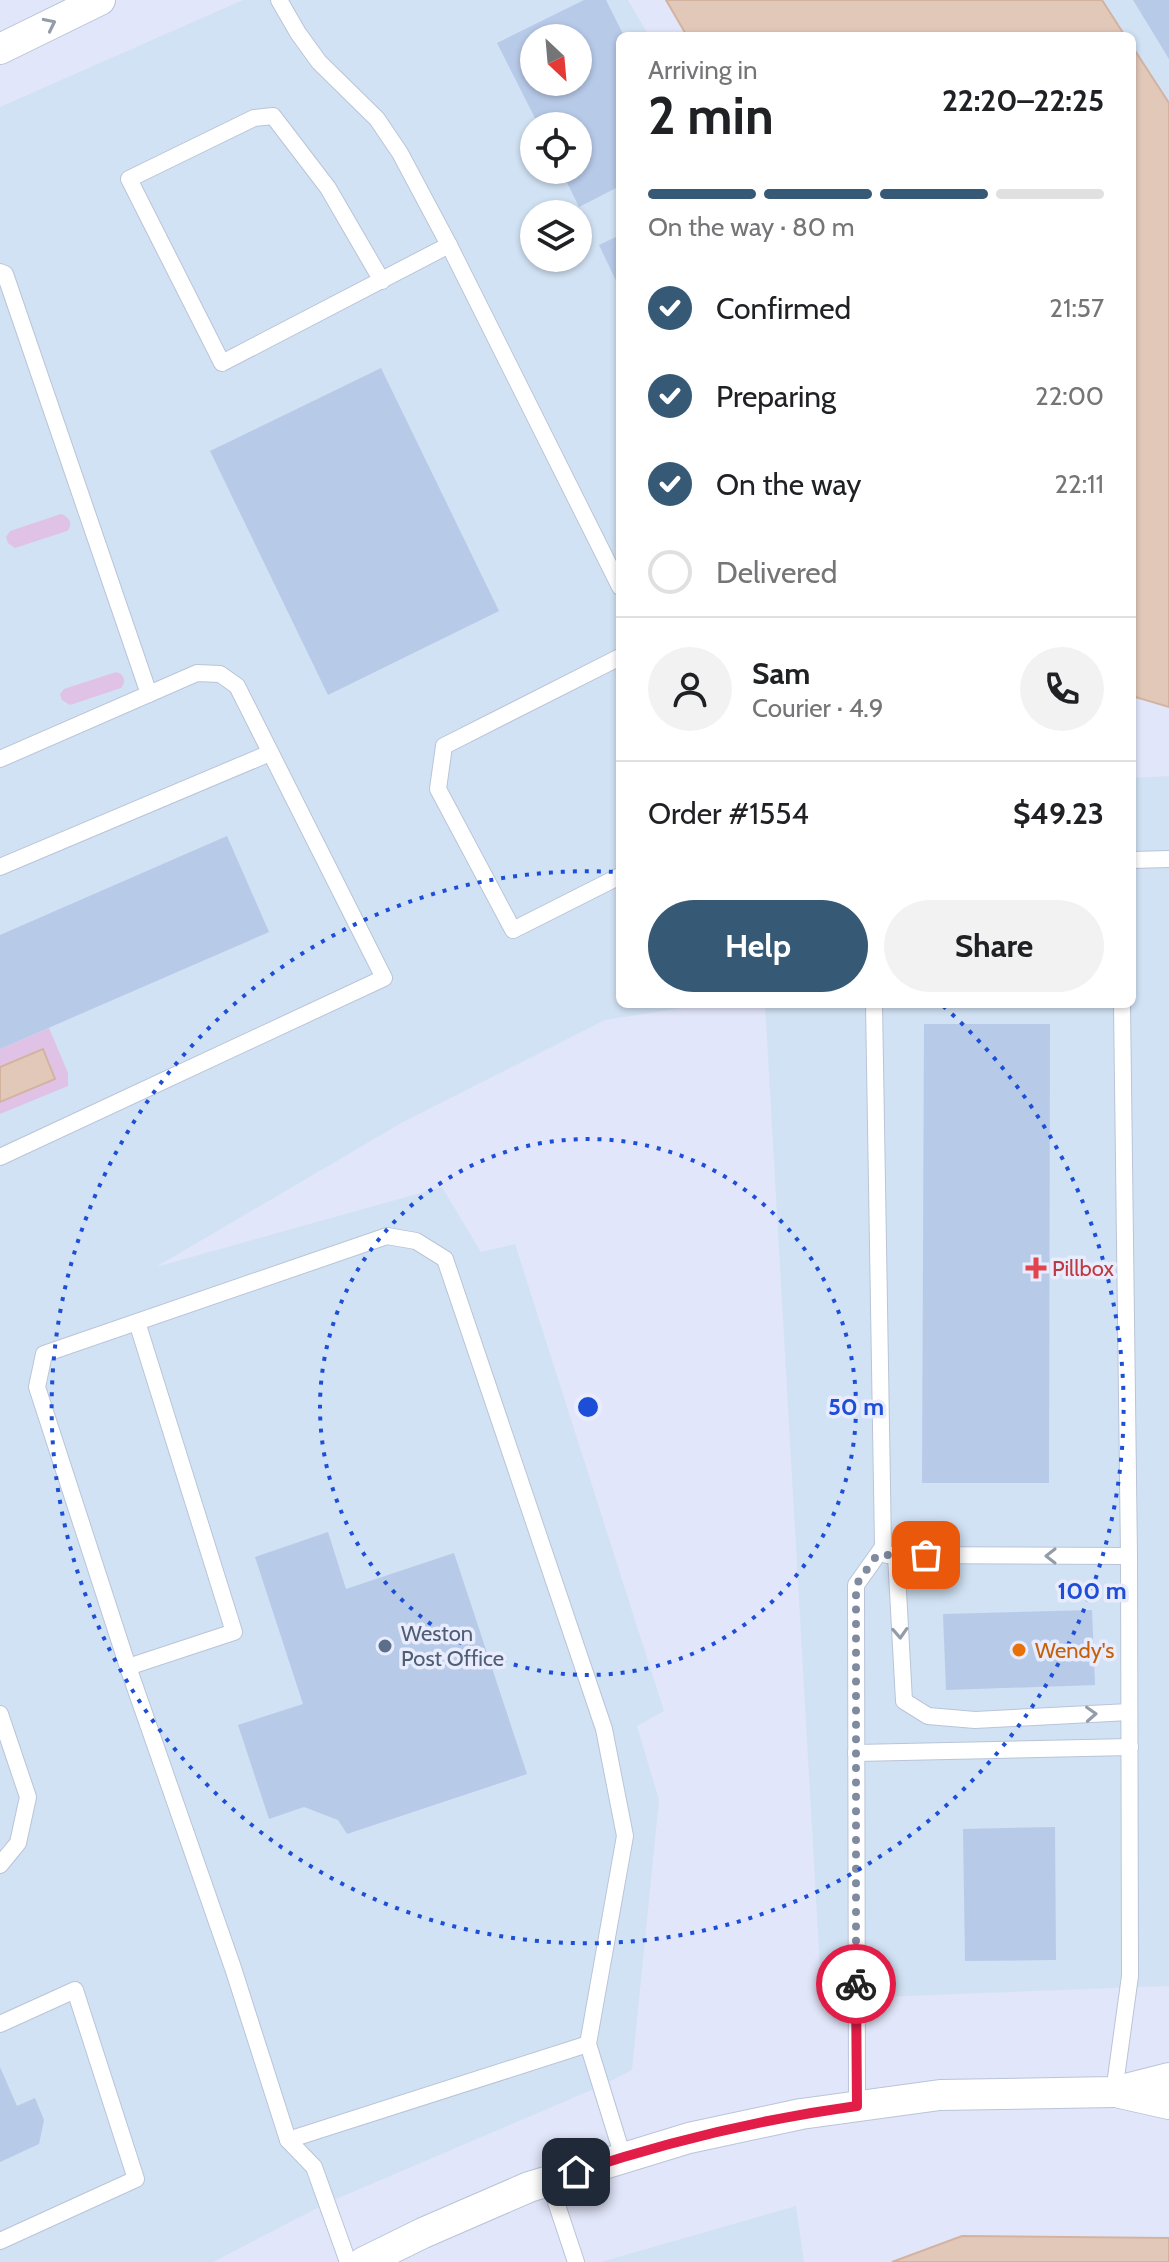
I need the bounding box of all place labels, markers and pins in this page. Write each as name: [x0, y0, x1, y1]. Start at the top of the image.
place label: Pillbox: [1052, 1255, 1114, 1282]
marker: Pillbox: [1027, 1259, 1045, 1277]
centre of rings: [574, 1393, 602, 1421]
pin: [892, 1521, 960, 1589]
place label: Weston Post Office: [401, 1620, 504, 1672]
marker: Weston Post Office: [376, 1637, 394, 1655]
place label: Wendy's: [1035, 1637, 1114, 1664]
marker: Wendy's: [1010, 1641, 1028, 1659]
pin: [542, 2138, 610, 2206]

